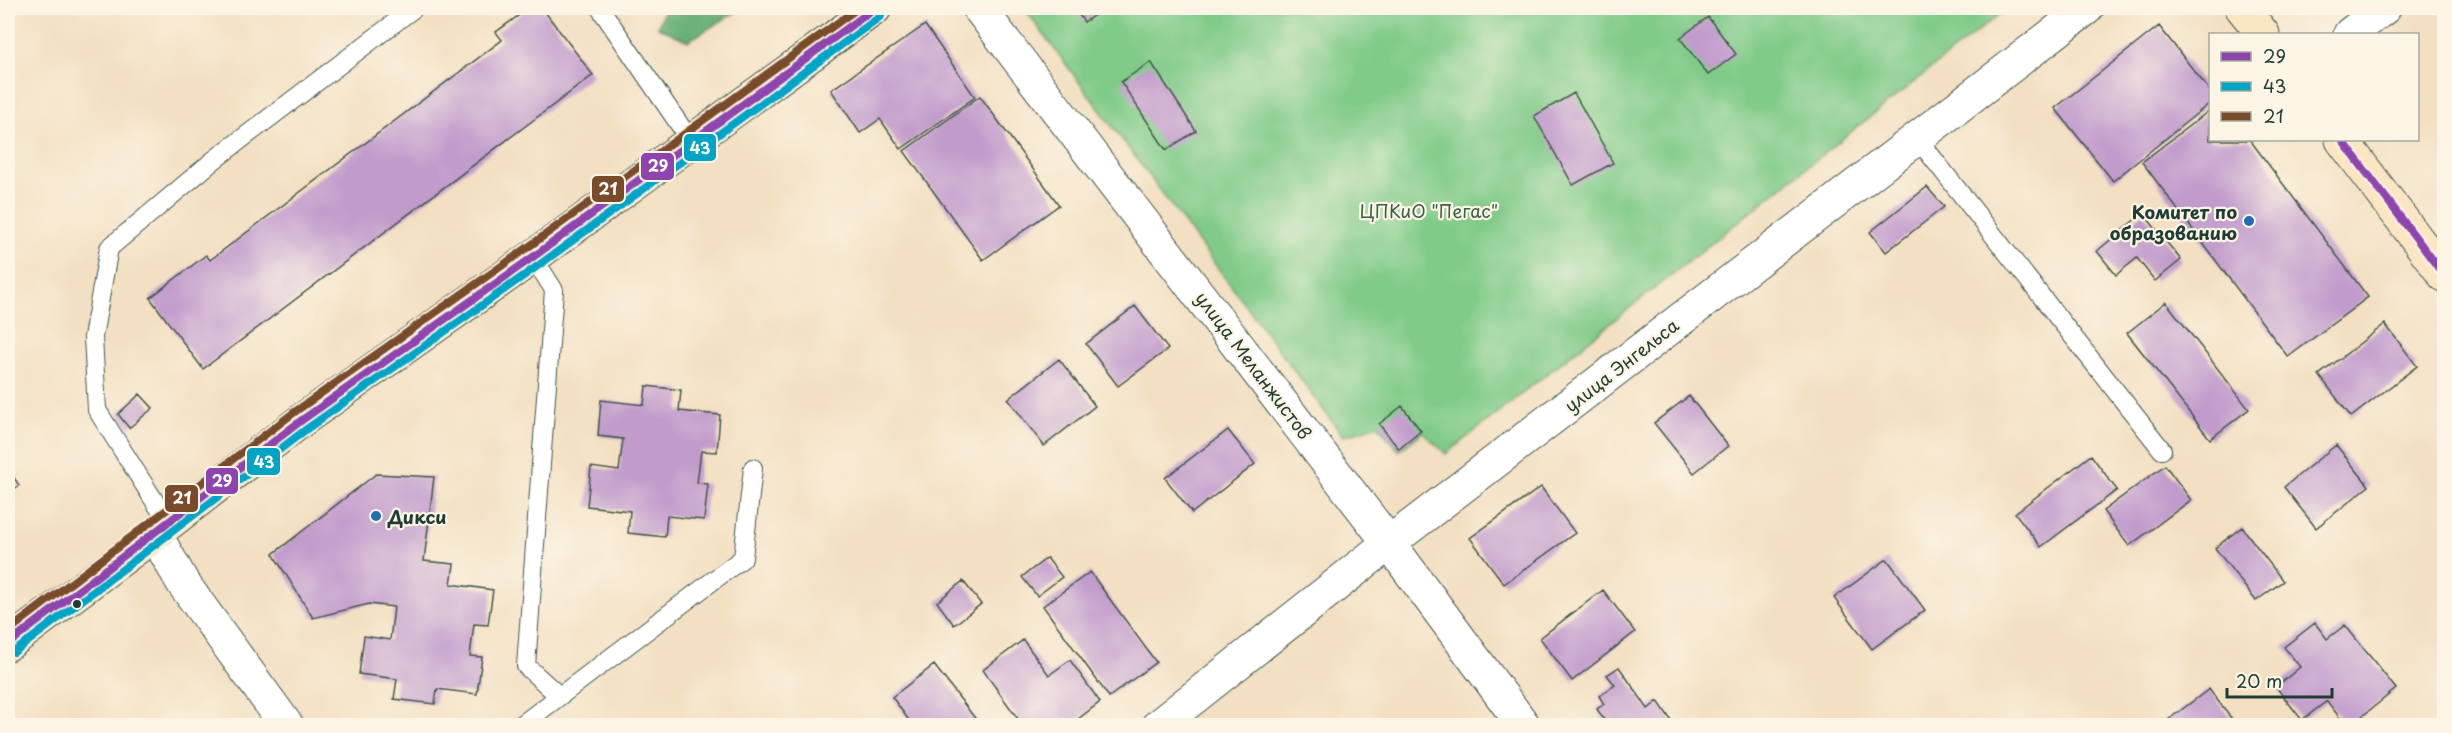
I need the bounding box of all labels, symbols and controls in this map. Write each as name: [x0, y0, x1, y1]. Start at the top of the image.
legend: [2209, 33, 2419, 141]
text: 29: [2263, 42, 2286, 69]
text: 43: [2263, 72, 2286, 99]
text: 21: [2263, 102, 2284, 129]
line badge: 43: [683, 133, 717, 162]
text: 43: [689, 135, 711, 159]
line badge: 29: [640, 152, 675, 181]
text: 29: [648, 153, 668, 177]
line badge: 21: [591, 175, 625, 203]
text: 21: [599, 176, 618, 200]
park label: ЦПКиО "Пегас": [1360, 197, 1498, 224]
place label: Комитет по образованию: [2110, 198, 2237, 246]
marker: Комитет по образованию: [2242, 214, 2256, 228]
street label: улица Меланжистов: [1189, 285, 1319, 445]
street label: улица Энгельса: [1558, 311, 1685, 418]
line badge: 43: [246, 447, 281, 476]
text: 43: [253, 449, 275, 473]
line badge: 29: [205, 467, 239, 495]
text: 29: [212, 468, 232, 492]
line badge: 21: [164, 484, 199, 513]
text: 21: [173, 485, 192, 509]
place label: Дикси: [387, 503, 446, 530]
marker: Дикси: [369, 509, 383, 523]
unlabelled marker: [71, 598, 83, 610]
scale bar: [2227, 661, 2332, 699]
text: 20 m: [2236, 667, 2282, 694]

